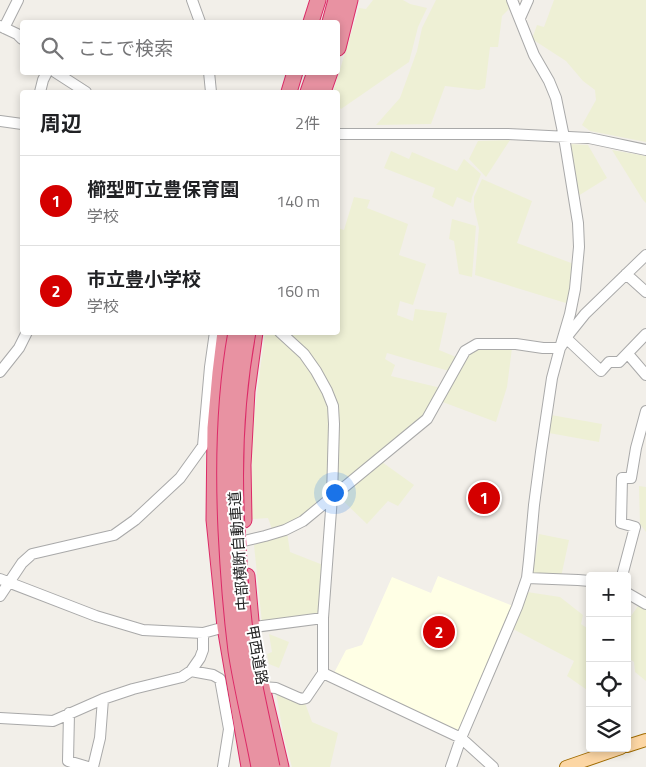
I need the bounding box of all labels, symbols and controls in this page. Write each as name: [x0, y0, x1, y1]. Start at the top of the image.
search box: [20, 20, 340, 75]
text: ここで検索: [78, 33, 173, 62]
icon: search: [38, 34, 66, 62]
text: 周辺: [40, 107, 82, 139]
text: 2件: [295, 111, 320, 135]
text: 櫛型町立豊保育園: [87, 174, 239, 203]
text: 1: [52, 189, 60, 213]
text: 140 m: [276, 189, 320, 213]
text: 学校: [87, 204, 119, 228]
text: 市立豊小学校: [87, 264, 201, 293]
text: 2: [52, 279, 60, 303]
text: 160 m: [276, 279, 320, 303]
text: 学校: [87, 294, 119, 318]
pin: 1: [468, 479, 500, 517]
your location: [322, 480, 348, 506]
street label: 中部横断自動車道: [223, 490, 254, 612]
map controls: [586, 572, 631, 752]
button: +: [586, 572, 631, 617]
pin: 2: [423, 613, 455, 651]
button: −: [586, 617, 631, 662]
street label: 甲西道路: [241, 623, 274, 686]
button: locate: [586, 662, 631, 707]
button: layers: [586, 707, 631, 752]

